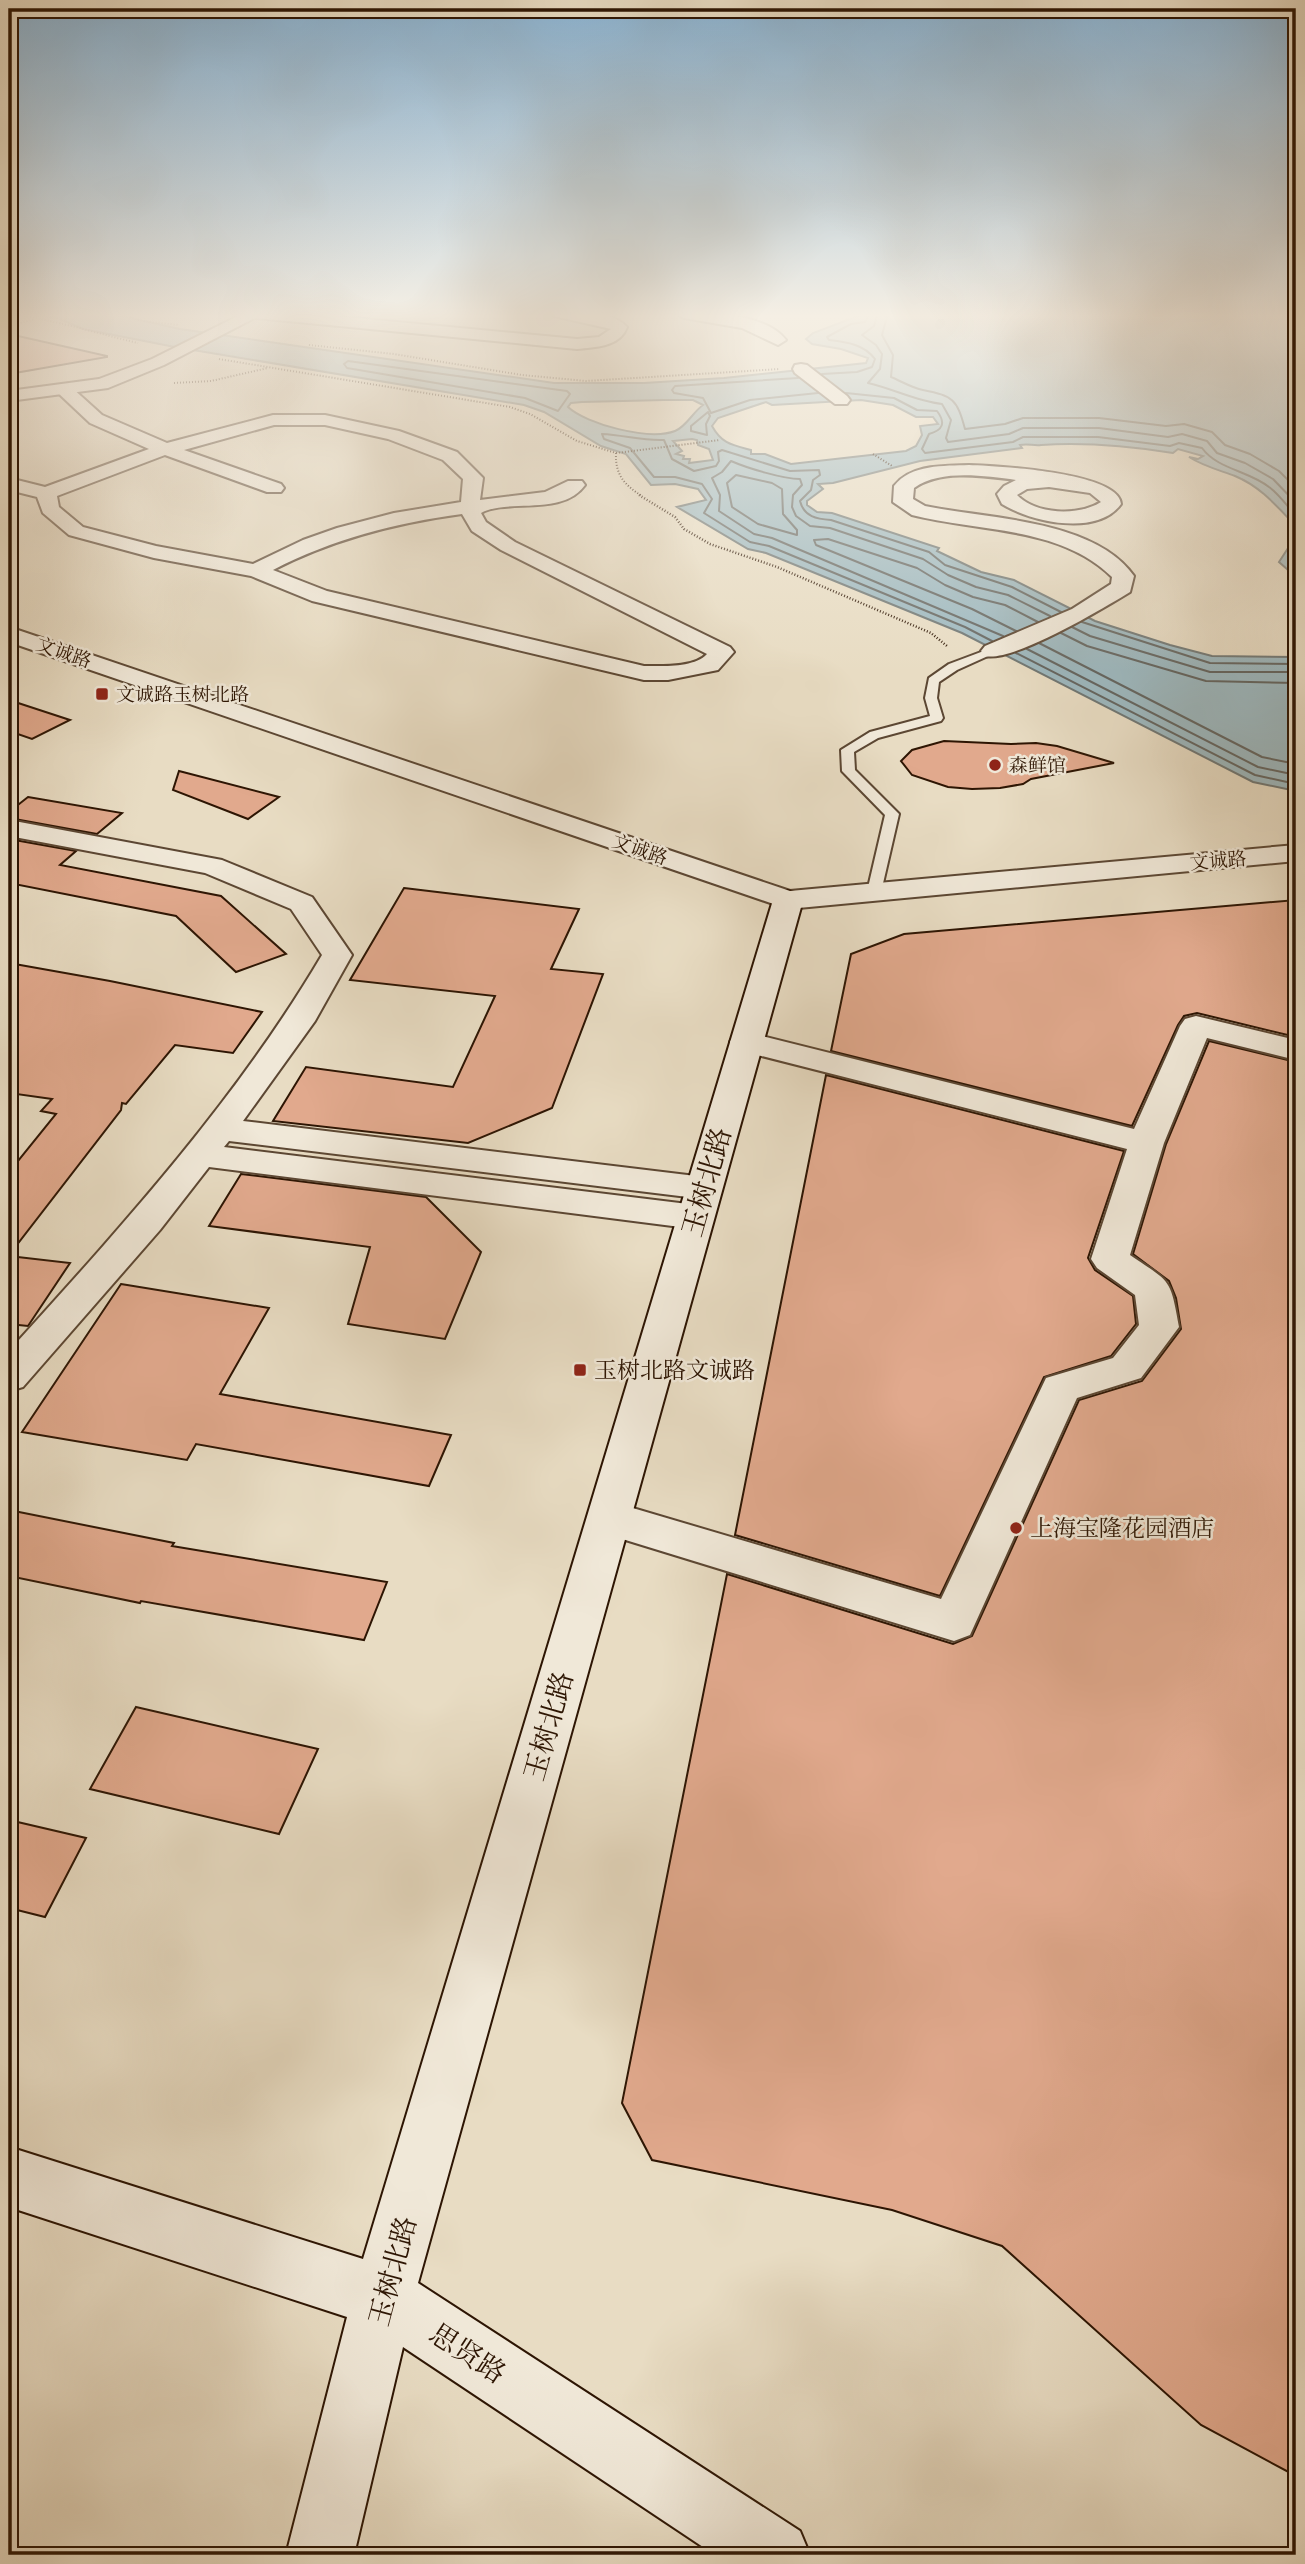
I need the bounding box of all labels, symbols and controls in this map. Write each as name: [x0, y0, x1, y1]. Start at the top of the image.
street label: 文诚路: [32, 629, 96, 675]
place label: 文诚路玉树北路: [116, 680, 249, 708]
marker: 文诚路玉树北路: [94, 686, 110, 702]
place label: 森鲜馆: [1009, 751, 1066, 779]
marker: 森鲜馆: [987, 757, 1003, 773]
street label: 文诚路: [608, 826, 672, 872]
street label: 文诚路: [1188, 844, 1248, 876]
street label: 玉树北路: [670, 1122, 741, 1241]
place label: 玉树北路文诚路: [594, 1353, 755, 1386]
marker: 玉树北路文诚路: [572, 1362, 588, 1378]
place label: 上海宝隆花园酒店: [1030, 1511, 1214, 1544]
marker: 上海宝隆花园酒店: [1008, 1520, 1024, 1536]
street label: 玉树北路: [512, 1666, 583, 1785]
street label: 玉树北路: [357, 2211, 426, 2330]
street label: 思贤路: [422, 2313, 515, 2393]

